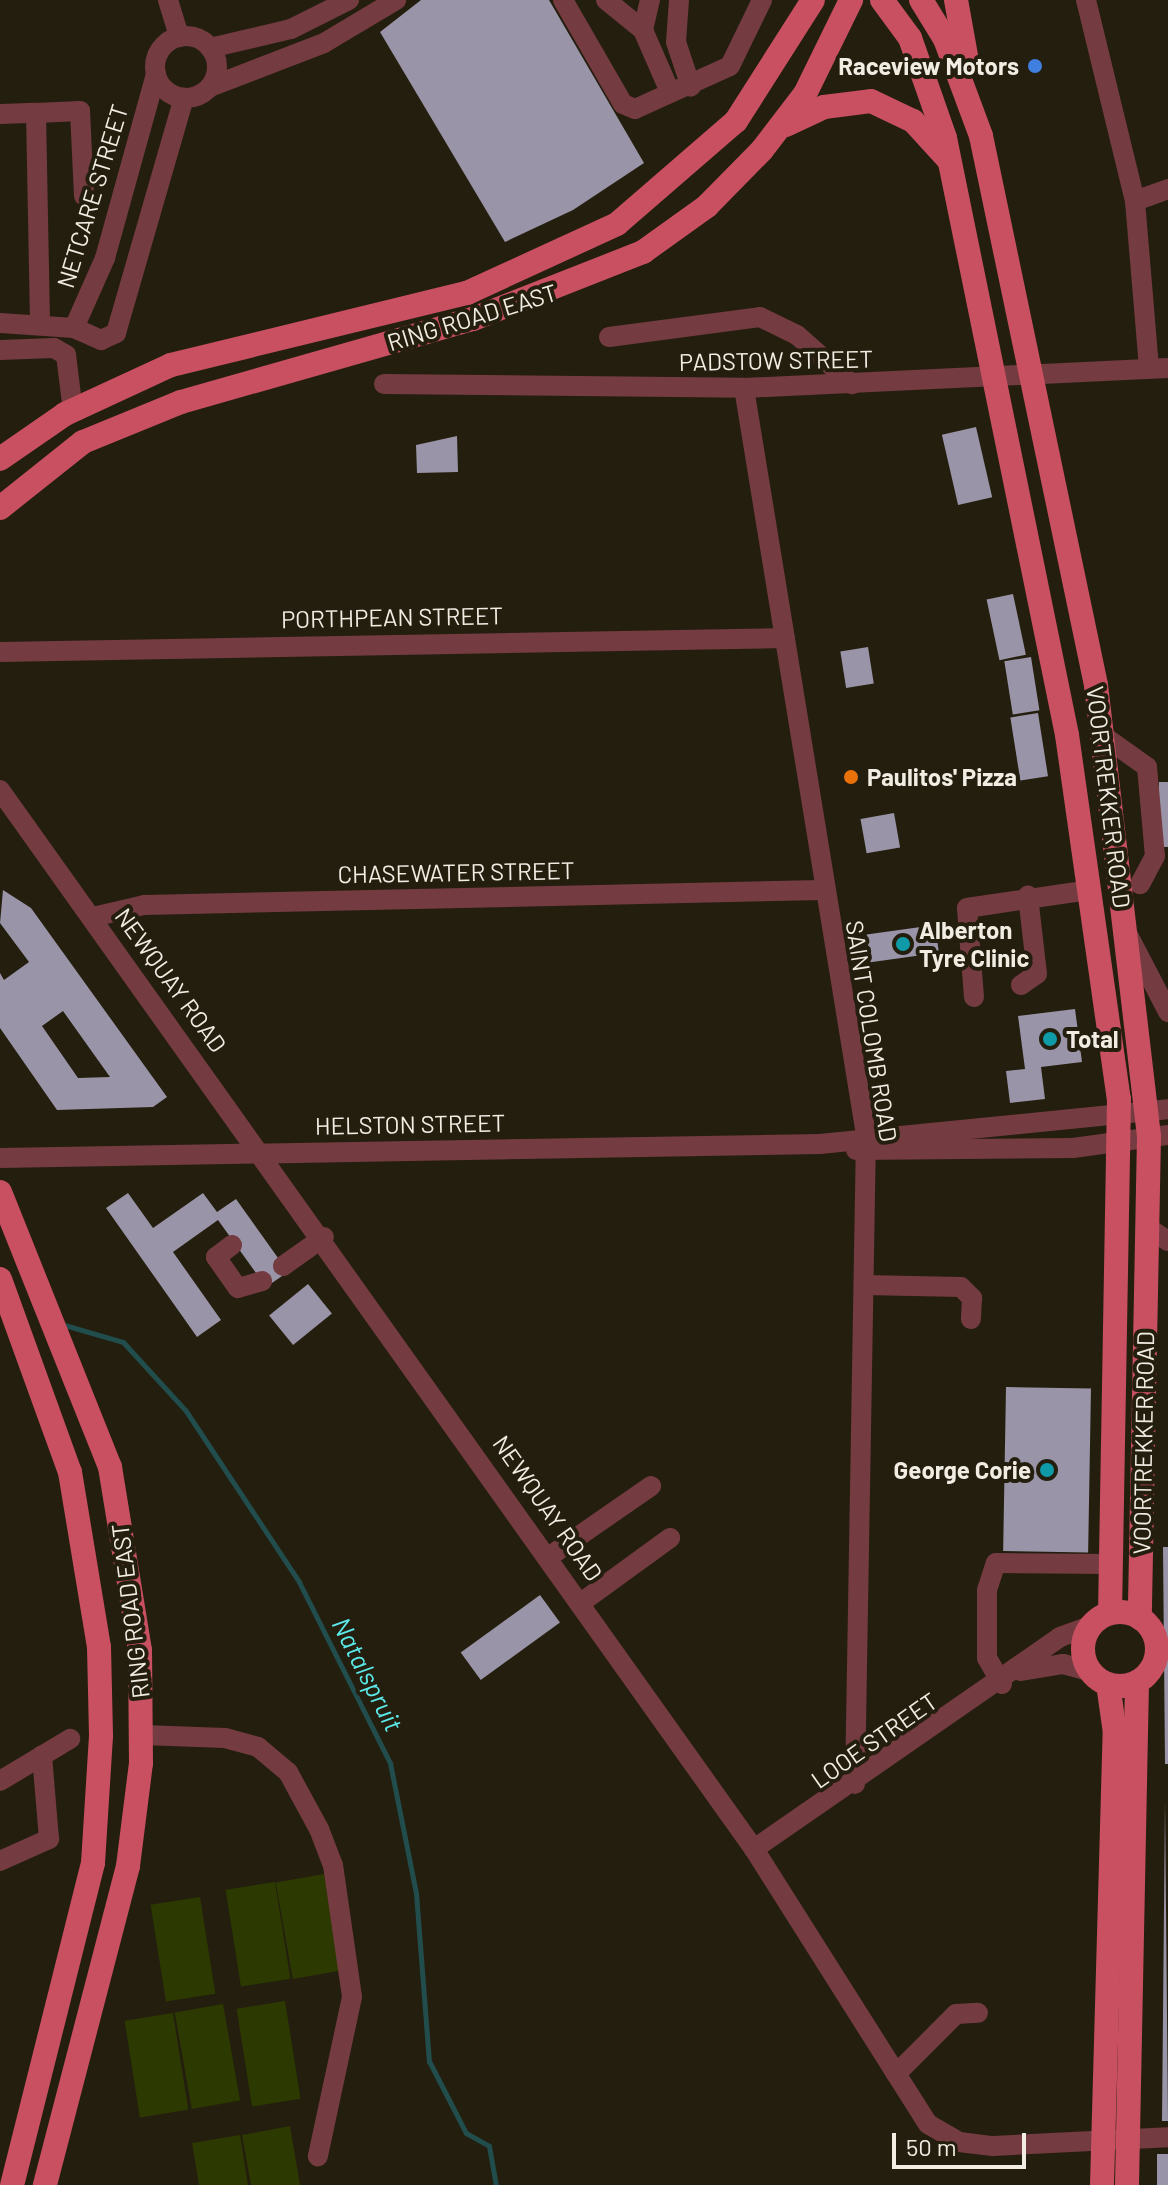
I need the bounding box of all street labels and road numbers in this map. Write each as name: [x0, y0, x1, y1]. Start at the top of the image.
street label: NETCARE STREET: [50, 101, 134, 291]
street label: RING ROAD EAST: [384, 278, 560, 356]
street label: PADSTOW STREET: [679, 344, 873, 376]
street label: PORTHPEAN STREET: [281, 601, 503, 633]
street label: VOORTREKKER ROAD: [1081, 684, 1137, 910]
street label: CHASEWATER STREET: [337, 856, 575, 888]
street label: NEWQUAY ROAD: [109, 902, 233, 1058]
street label: SAINT COLOMB ROAD: [840, 918, 904, 1144]
street label: HELSTON STREET: [315, 1108, 505, 1140]
street label: VOORTREKKER ROAD: [1127, 1331, 1159, 1555]
street label: NEWQUAY ROAD: [487, 1430, 609, 1586]
street label: RING ROAD EAST: [105, 1522, 155, 1700]
street label: LOOE STREET: [805, 1686, 943, 1794]

